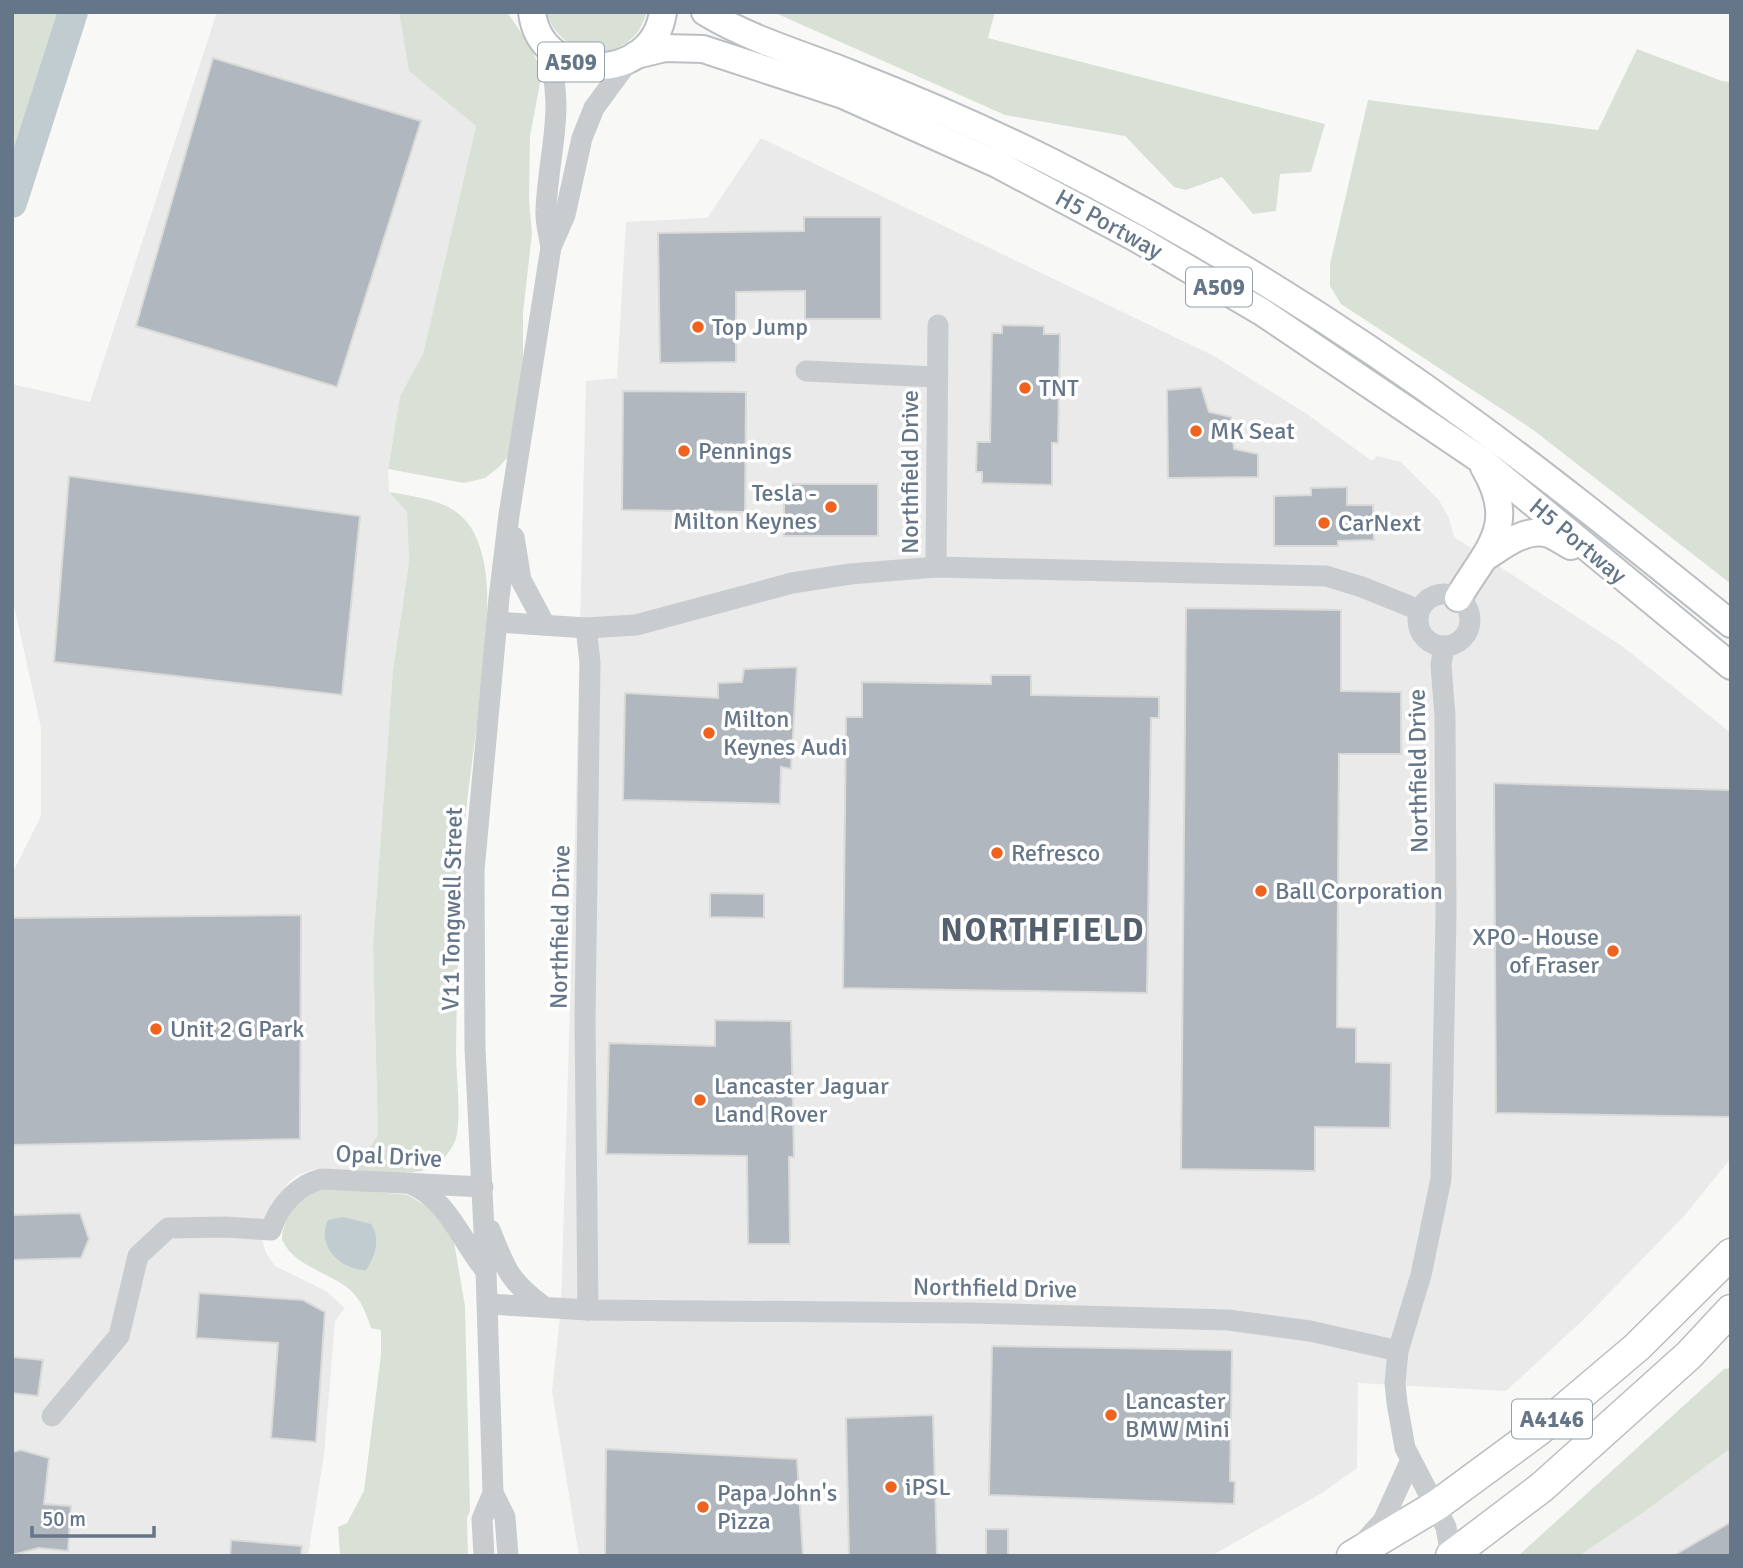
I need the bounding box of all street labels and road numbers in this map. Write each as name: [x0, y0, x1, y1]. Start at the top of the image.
road number: A509: [538, 43, 604, 82]
street label: H5 Portway: [1050, 182, 1168, 266]
road number: A509: [1186, 268, 1252, 306]
street label: Northfield Drive: [895, 390, 925, 554]
street label: H5 Portway: [1523, 492, 1633, 590]
street label: Northfield Drive: [1402, 689, 1434, 853]
street label: V11 Tongwell Street: [435, 807, 469, 1011]
street label: Northfield Drive: [544, 845, 576, 1009]
street label: Opal Drive: [335, 1138, 443, 1174]
street label: Northfield Drive: [913, 1272, 1077, 1304]
road number: A4146: [1512, 1400, 1592, 1438]

